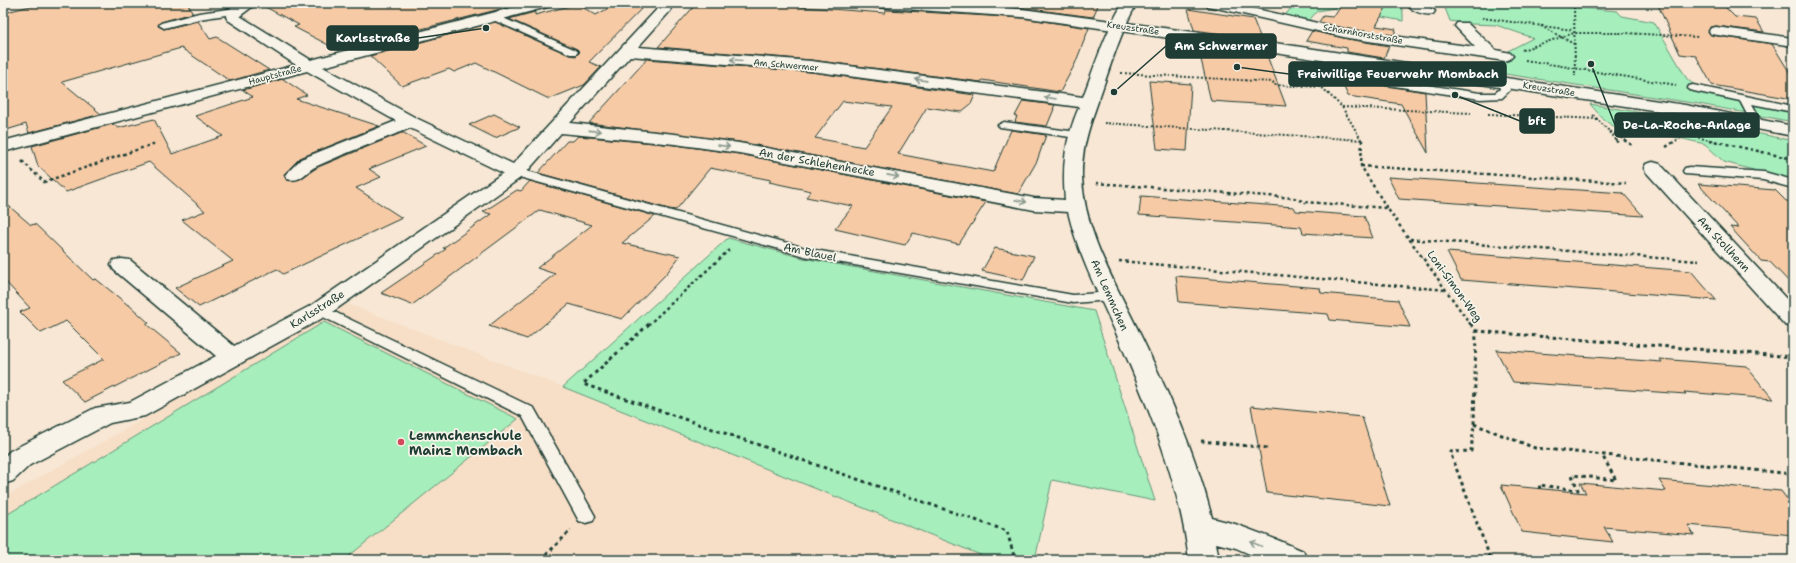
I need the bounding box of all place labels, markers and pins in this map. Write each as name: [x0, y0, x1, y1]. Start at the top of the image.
callout: Karlsstraße: [327, 26, 418, 50]
callout: Am Schwermer: [1166, 34, 1276, 58]
callout: Freiwillige Feuerwehr Mombach: [1289, 62, 1506, 86]
callout: bft: [1520, 109, 1554, 133]
callout: De-La-Roche-Anlage: [1615, 113, 1759, 137]
place label: Lemmchenschule Mainz Mombach: [409, 427, 523, 459]
marker: Lemmchenschule Mainz Mombach: [396, 437, 406, 447]

